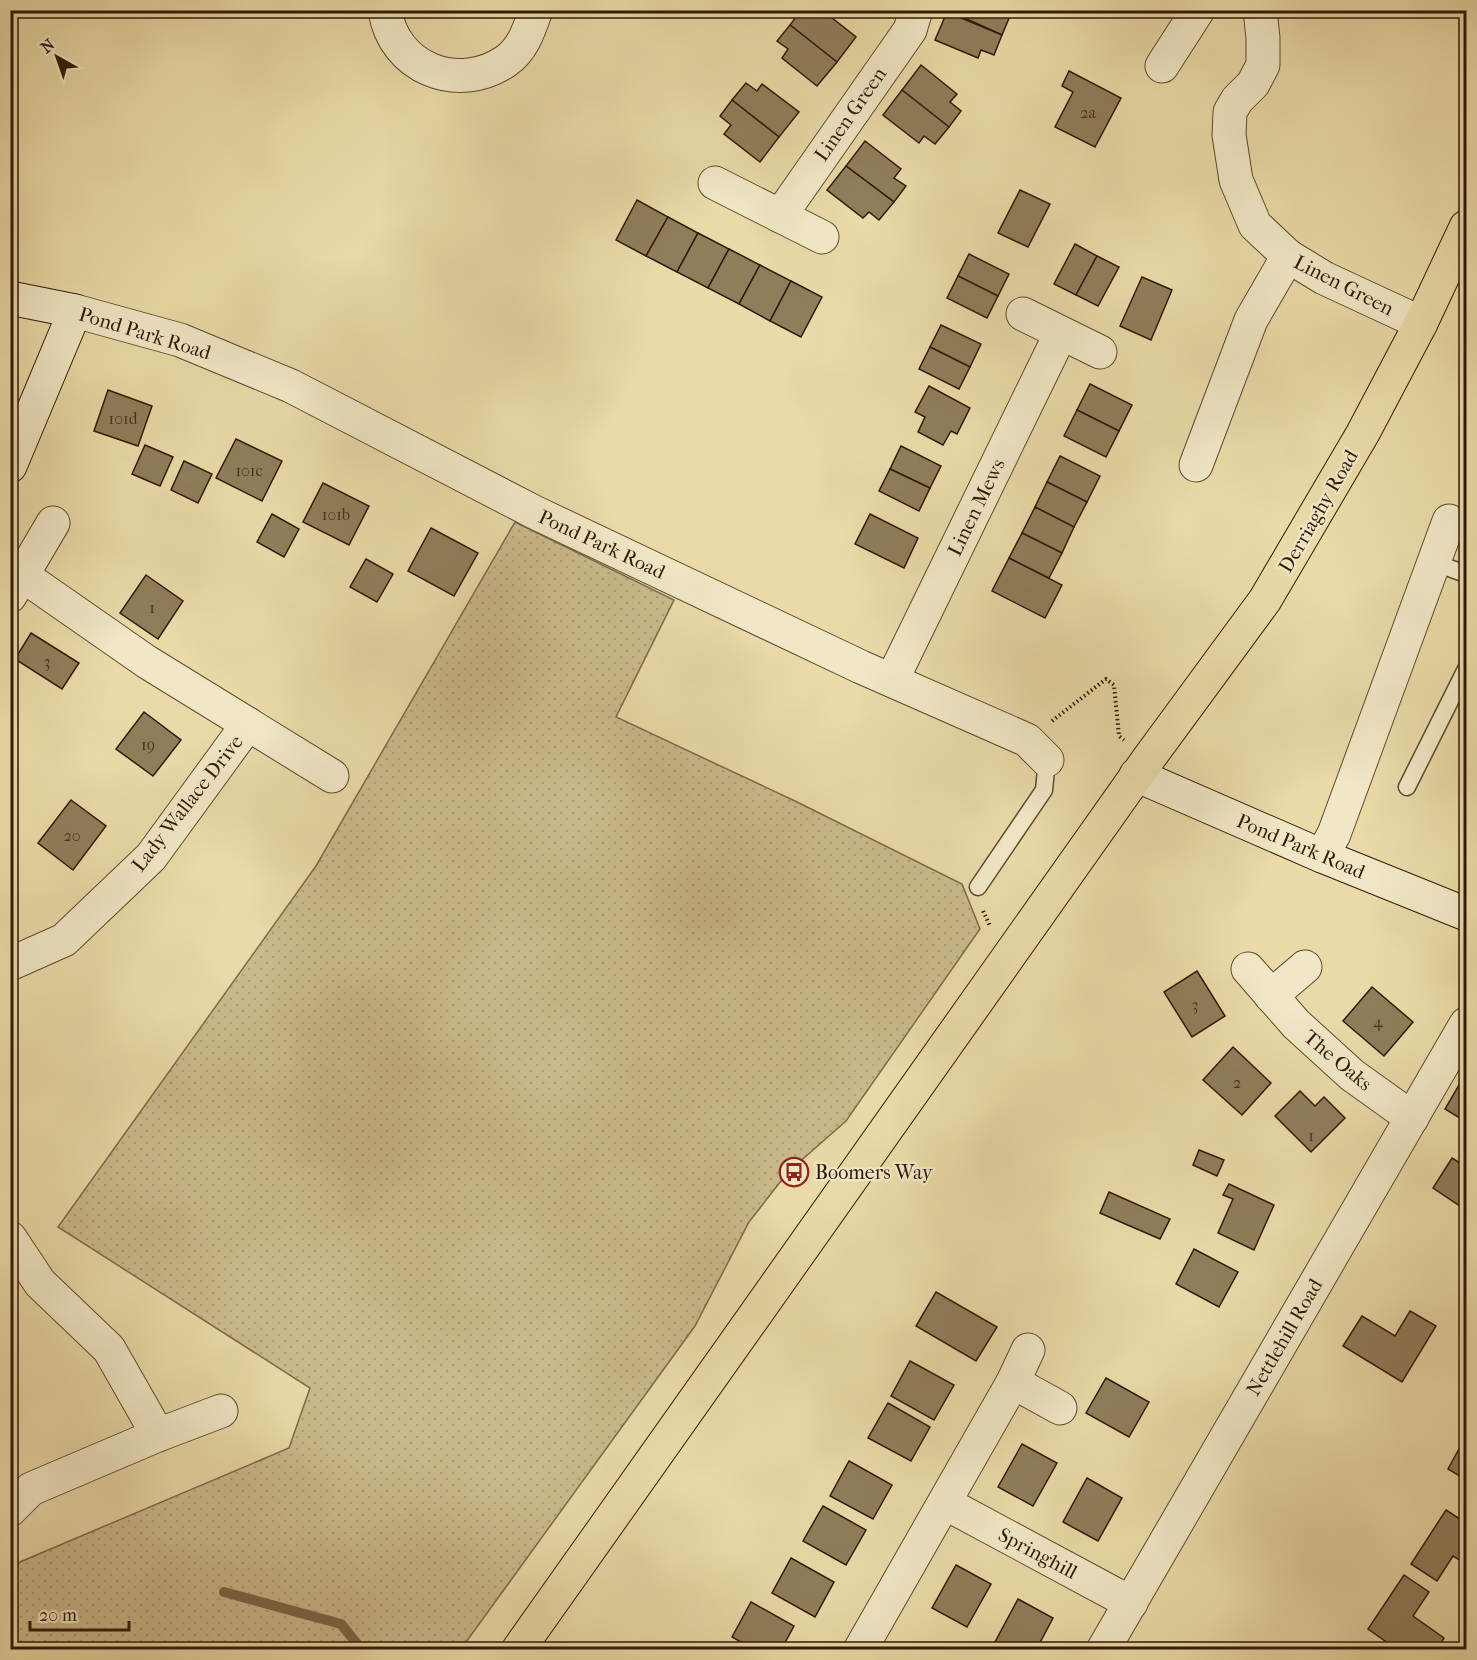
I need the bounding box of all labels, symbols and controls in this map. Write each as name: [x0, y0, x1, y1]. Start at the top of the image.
north arrow: [27, 27, 87, 87]
text: N: [37, 34, 59, 57]
street label: Linen Green: [810, 63, 891, 166]
house number: 2a: [1080, 103, 1096, 122]
street label: Linen Green: [1290, 250, 1398, 321]
street label: Pond Park Road: [76, 302, 215, 365]
house number: 101d: [109, 409, 138, 428]
street label: Derriaghy Road: [1274, 445, 1363, 577]
street label: Linen Mews: [943, 455, 1010, 560]
house number: 101c: [235, 461, 263, 480]
house number: 101b: [322, 505, 350, 524]
street label: Pond Park Road: [535, 505, 670, 584]
house number: 1: [149, 598, 155, 617]
house number: 3: [44, 652, 50, 671]
street label: Lady Wallace Drive: [127, 730, 248, 876]
house number: 19: [141, 735, 155, 754]
street label: Pond Park Road: [1233, 809, 1369, 884]
house number: 20: [63, 826, 81, 845]
house number: 3: [1192, 995, 1198, 1014]
house number: 4: [1373, 1012, 1383, 1031]
street label: The Oaks: [1299, 1025, 1376, 1096]
house number: 2: [1233, 1073, 1241, 1092]
house number: 1: [1308, 1126, 1314, 1145]
bus stop icon: Boomers Way: [778, 1156, 810, 1188]
place label: Boomers Way: [815, 1161, 934, 1184]
street label: Nettlehill Road: [1242, 1274, 1328, 1400]
street label: Springhill: [994, 1523, 1082, 1584]
scale bar: [30, 1594, 129, 1632]
text: 20 m: [39, 1605, 77, 1626]

